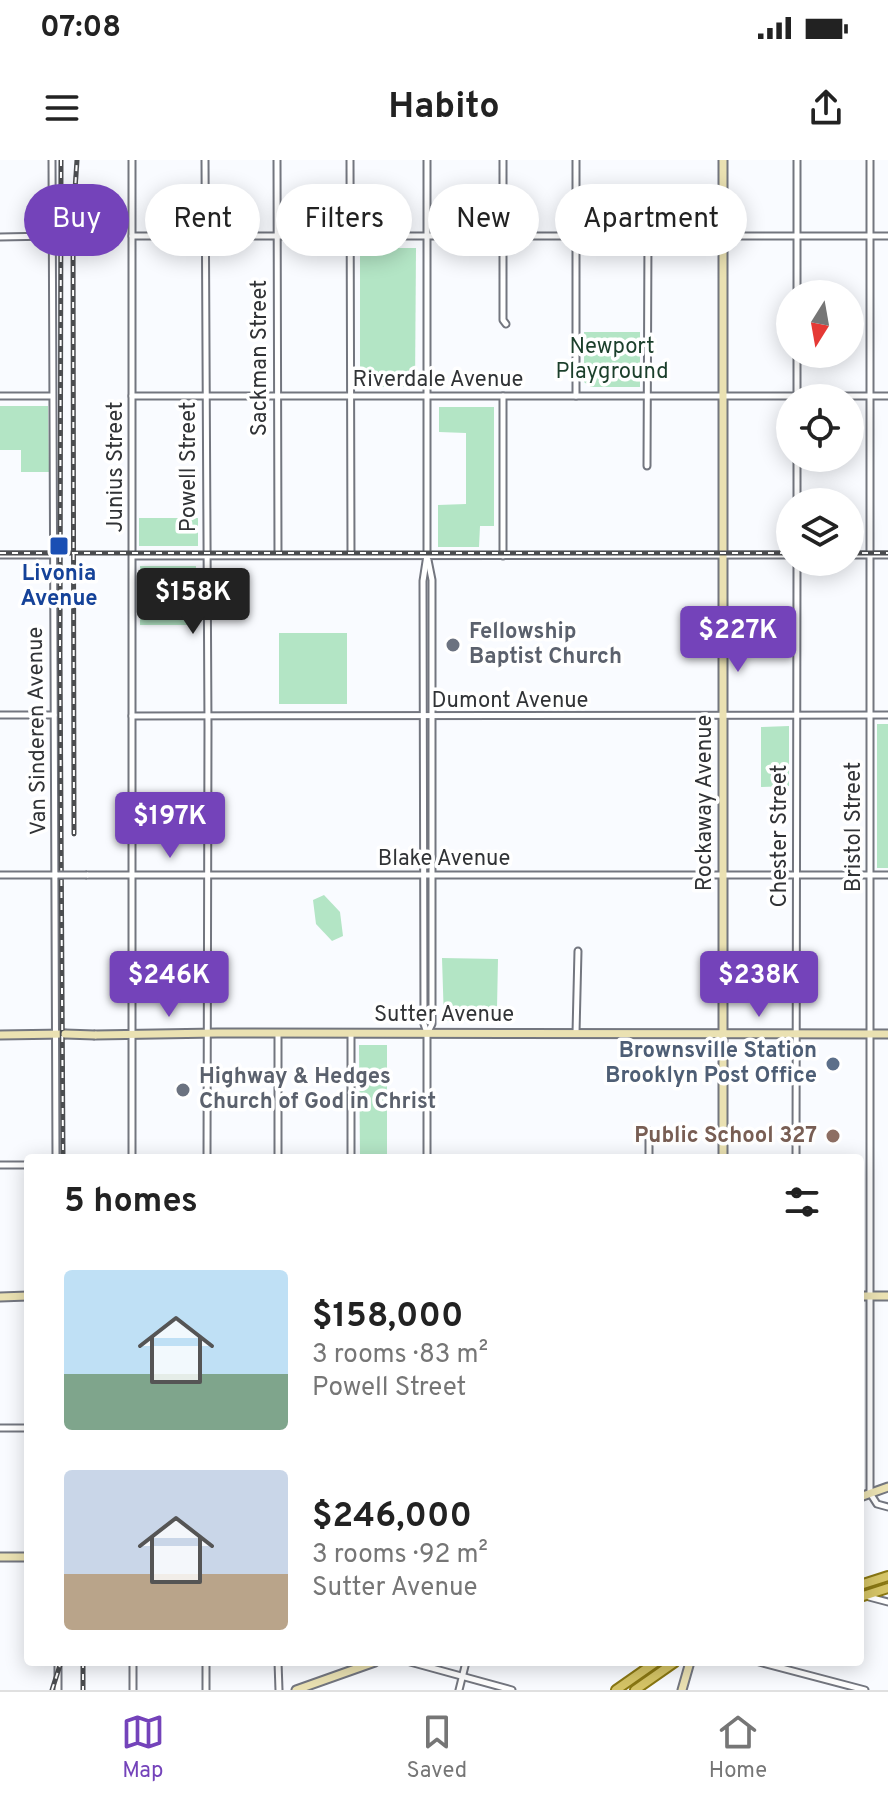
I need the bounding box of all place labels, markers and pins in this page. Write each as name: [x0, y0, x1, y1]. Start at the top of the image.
marker: Livonia Avenue: [48, 535, 70, 557]
place label: Livonia Avenue: [21, 561, 97, 613]
pin: $158K: [137, 568, 249, 636]
pin: $227K: [682, 606, 794, 674]
place label: Fellowship Baptist Church: [469, 619, 622, 671]
marker: Fellowship Baptist Church: [444, 636, 462, 654]
pin: $197K: [114, 792, 226, 860]
pin: $246K: [113, 951, 225, 1019]
pin: $238K: [703, 951, 815, 1019]
place label: Brownsville Station Brooklyn Post Office: [605, 1038, 817, 1090]
marker: Brownsville Station Brooklyn Post Office: [824, 1055, 842, 1073]
place label: Highway & Hedges Church of God in Christ: [199, 1064, 436, 1116]
marker: Highway & Hedges Church of God in Christ: [174, 1081, 192, 1099]
place label: Public School 327: [634, 1123, 817, 1150]
marker: Public School 327: [824, 1127, 842, 1145]

